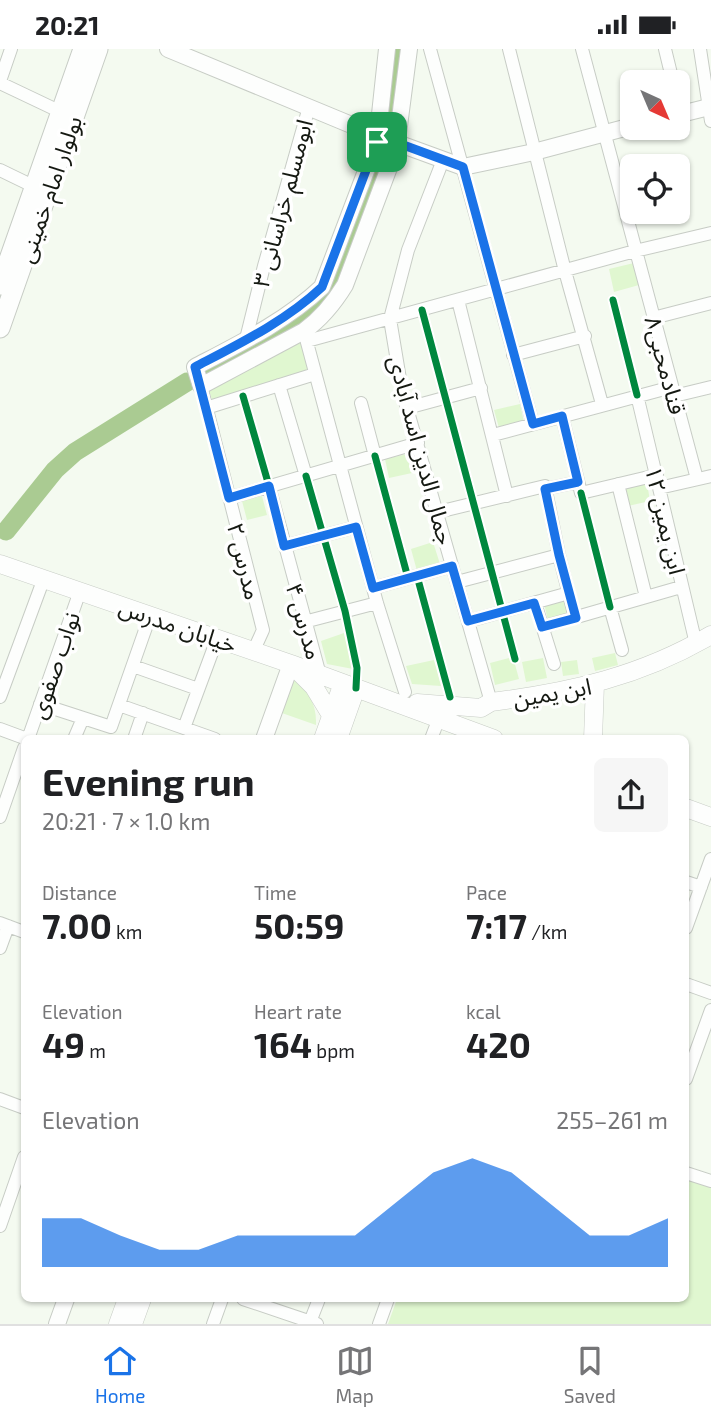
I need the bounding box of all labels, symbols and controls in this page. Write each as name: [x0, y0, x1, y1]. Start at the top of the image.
text: 20:21: [35, 9, 100, 40]
north arrow: [620, 70, 690, 140]
map controls: [620, 70, 690, 224]
street label: بولوار امام خمینی: [11, 112, 92, 268]
pin: [347, 112, 407, 172]
street label: ابومسلم خراسانی ۳: [246, 116, 322, 291]
icon: arrive: [358, 123, 396, 161]
button: locate: [620, 154, 690, 224]
street label: قنادمحبی۸: [639, 313, 693, 417]
street label: جمال الدین اسد آبادی: [382, 352, 461, 548]
street label: ابن یمین ۱۲: [640, 463, 692, 577]
street label: مدرس ۲: [221, 520, 268, 603]
street label: مدرس ۴: [280, 580, 329, 663]
street label: خیابان مدرس: [115, 592, 240, 659]
street label: نواب صفوی: [23, 608, 86, 722]
street label: ابن یمین: [511, 671, 593, 713]
text: Evening run: [42, 758, 255, 804]
button: share: [594, 758, 668, 832]
text: 20:21 · 7 × 1.0 km: [42, 807, 210, 835]
text: Distance: [42, 881, 117, 904]
text: Time: [254, 881, 297, 904]
text: Pace: [466, 881, 507, 904]
text: 7.00: [42, 904, 112, 946]
text: 50:59: [254, 904, 344, 946]
text: 7:17: [466, 904, 527, 946]
text: km: [112, 920, 142, 943]
text: /km: [527, 920, 567, 943]
text: Elevation: [42, 1000, 123, 1023]
text: Heart rate: [254, 1000, 342, 1023]
text: kcal: [466, 1000, 501, 1023]
text: 49: [42, 1023, 85, 1065]
text: 164: [254, 1023, 312, 1065]
text: 420: [466, 1023, 531, 1065]
text: m: [85, 1039, 106, 1062]
text: bpm: [312, 1039, 355, 1062]
text: Elevation: [42, 1106, 140, 1134]
text: 255–261 m: [556, 1106, 668, 1134]
tab: Home: [95, 1342, 145, 1407]
tab: Map: [336, 1342, 374, 1407]
tab: Saved: [564, 1342, 616, 1407]

